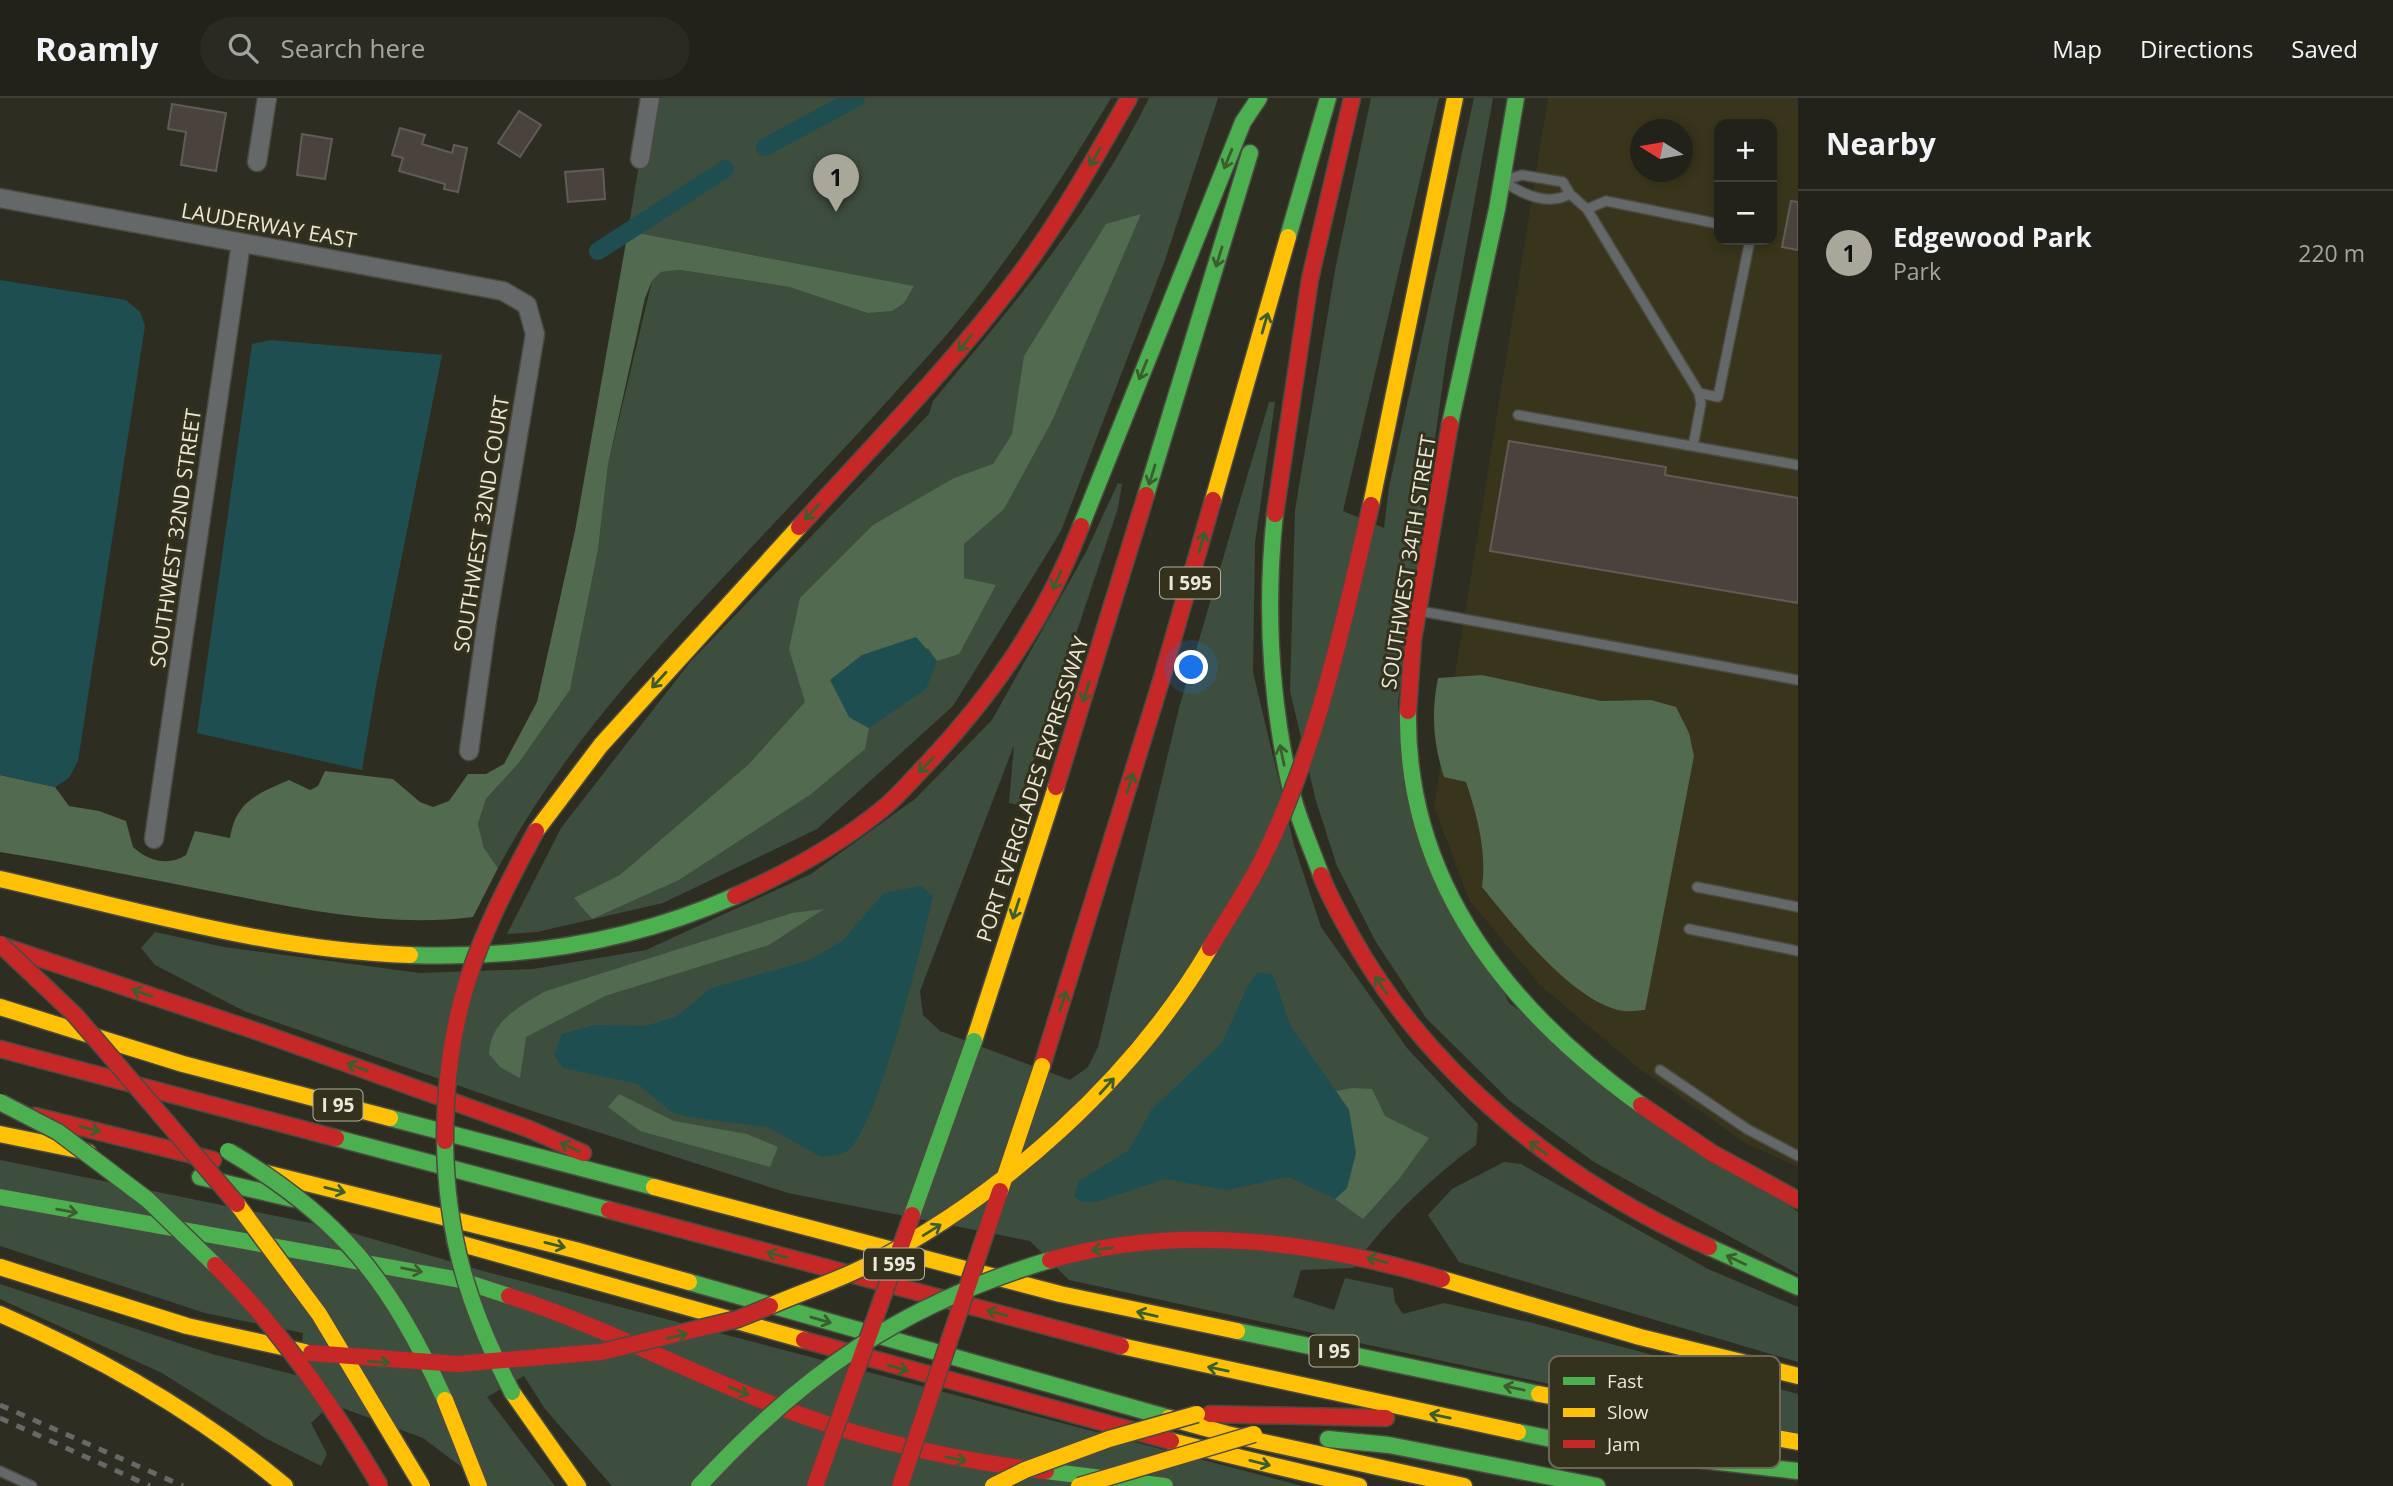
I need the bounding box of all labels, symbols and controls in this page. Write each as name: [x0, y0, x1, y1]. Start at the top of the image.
search box: [200, 17, 690, 80]
text: Roamly: [35, 26, 158, 71]
icon: search: [224, 29, 262, 67]
text: Search here: [280, 30, 425, 66]
text: Map: [2052, 32, 2102, 65]
text: Directions: [2140, 32, 2253, 65]
text: Saved: [2291, 32, 2358, 65]
north arrow: [1630, 119, 1693, 182]
map controls: [1714, 119, 1777, 245]
button: +: [1714, 119, 1777, 182]
text: Nearby: [1826, 123, 1936, 164]
one-way arrow: [1088, 147, 1102, 167]
one-way arrow: [1221, 147, 1234, 169]
pin: 1: [813, 154, 859, 212]
button: −: [1714, 182, 1777, 245]
street label: LAUDERWAY EAST: [179, 196, 359, 254]
text: Edgewood Park: [1893, 219, 2092, 255]
text: 1: [1842, 237, 1856, 269]
text: 220 m: [2298, 237, 2365, 269]
one-way arrow: [1211, 246, 1224, 268]
text: Park: [1893, 255, 1941, 287]
one-way arrow: [1260, 312, 1273, 334]
one-way arrow: [957, 334, 972, 352]
one-way arrow: [1136, 358, 1149, 380]
street label: SOUTHWEST 32ND COURT: [447, 393, 515, 654]
street label: SOUTHWEST 32ND STREET: [143, 406, 207, 669]
street label: SOUTHWEST 34TH STREET: [1374, 432, 1442, 691]
one-way arrow: [1145, 463, 1158, 485]
one-way arrow: [804, 502, 820, 520]
one-way arrow: [1197, 531, 1210, 553]
road number: I 595: [1160, 568, 1220, 598]
one-way arrow: [1050, 569, 1063, 590]
street label: PORT EVERGLADES EXPRESSWAY: [969, 632, 1095, 945]
your location: [1174, 650, 1208, 684]
one-way arrow: [651, 671, 668, 688]
one-way arrow: [1078, 681, 1091, 703]
one-way arrow: [1275, 744, 1289, 767]
one-way arrow: [918, 756, 935, 773]
one-way arrow: [1125, 773, 1138, 795]
one-way arrow: [1009, 898, 1022, 920]
one-way arrow: [1374, 976, 1388, 995]
one-way arrow: [132, 986, 154, 998]
one-way arrow: [1058, 990, 1070, 1012]
one-way arrow: [347, 1060, 369, 1072]
one-way arrow: [1099, 1077, 1115, 1095]
road number: I 95: [314, 1090, 362, 1121]
one-way arrow: [78, 1123, 101, 1136]
one-way arrow: [560, 1140, 582, 1153]
one-way arrow: [1529, 1141, 1548, 1155]
one-way arrow: [323, 1184, 346, 1197]
one-way arrow: [55, 1204, 78, 1218]
one-way arrow: [921, 1223, 941, 1237]
one-way arrow: [544, 1239, 566, 1252]
one-way arrow: [1091, 1243, 1114, 1256]
one-way arrow: [767, 1248, 789, 1261]
road number: I 595: [864, 1248, 924, 1280]
one-way arrow: [1366, 1253, 1388, 1266]
one-way arrow: [1725, 1253, 1747, 1266]
one-way arrow: [400, 1263, 423, 1277]
one-way arrow: [986, 1306, 1009, 1319]
one-way arrow: [1136, 1307, 1159, 1320]
one-way arrow: [810, 1315, 832, 1328]
one-way arrow: [665, 1329, 688, 1342]
road number: I 95: [1310, 1336, 1358, 1366]
one-way arrow: [367, 1355, 390, 1368]
legend: [1549, 1356, 1780, 1468]
one-way arrow: [1207, 1361, 1230, 1375]
one-way arrow: [887, 1362, 909, 1375]
text: Fast: [1607, 1368, 1643, 1394]
one-way arrow: [1503, 1381, 1526, 1395]
one-way arrow: [728, 1386, 749, 1399]
text: Slow: [1607, 1399, 1649, 1425]
one-way arrow: [1429, 1408, 1452, 1422]
text: Jam: [1605, 1431, 1640, 1457]
one-way arrow: [944, 1453, 967, 1466]
one-way arrow: [1248, 1457, 1271, 1470]

